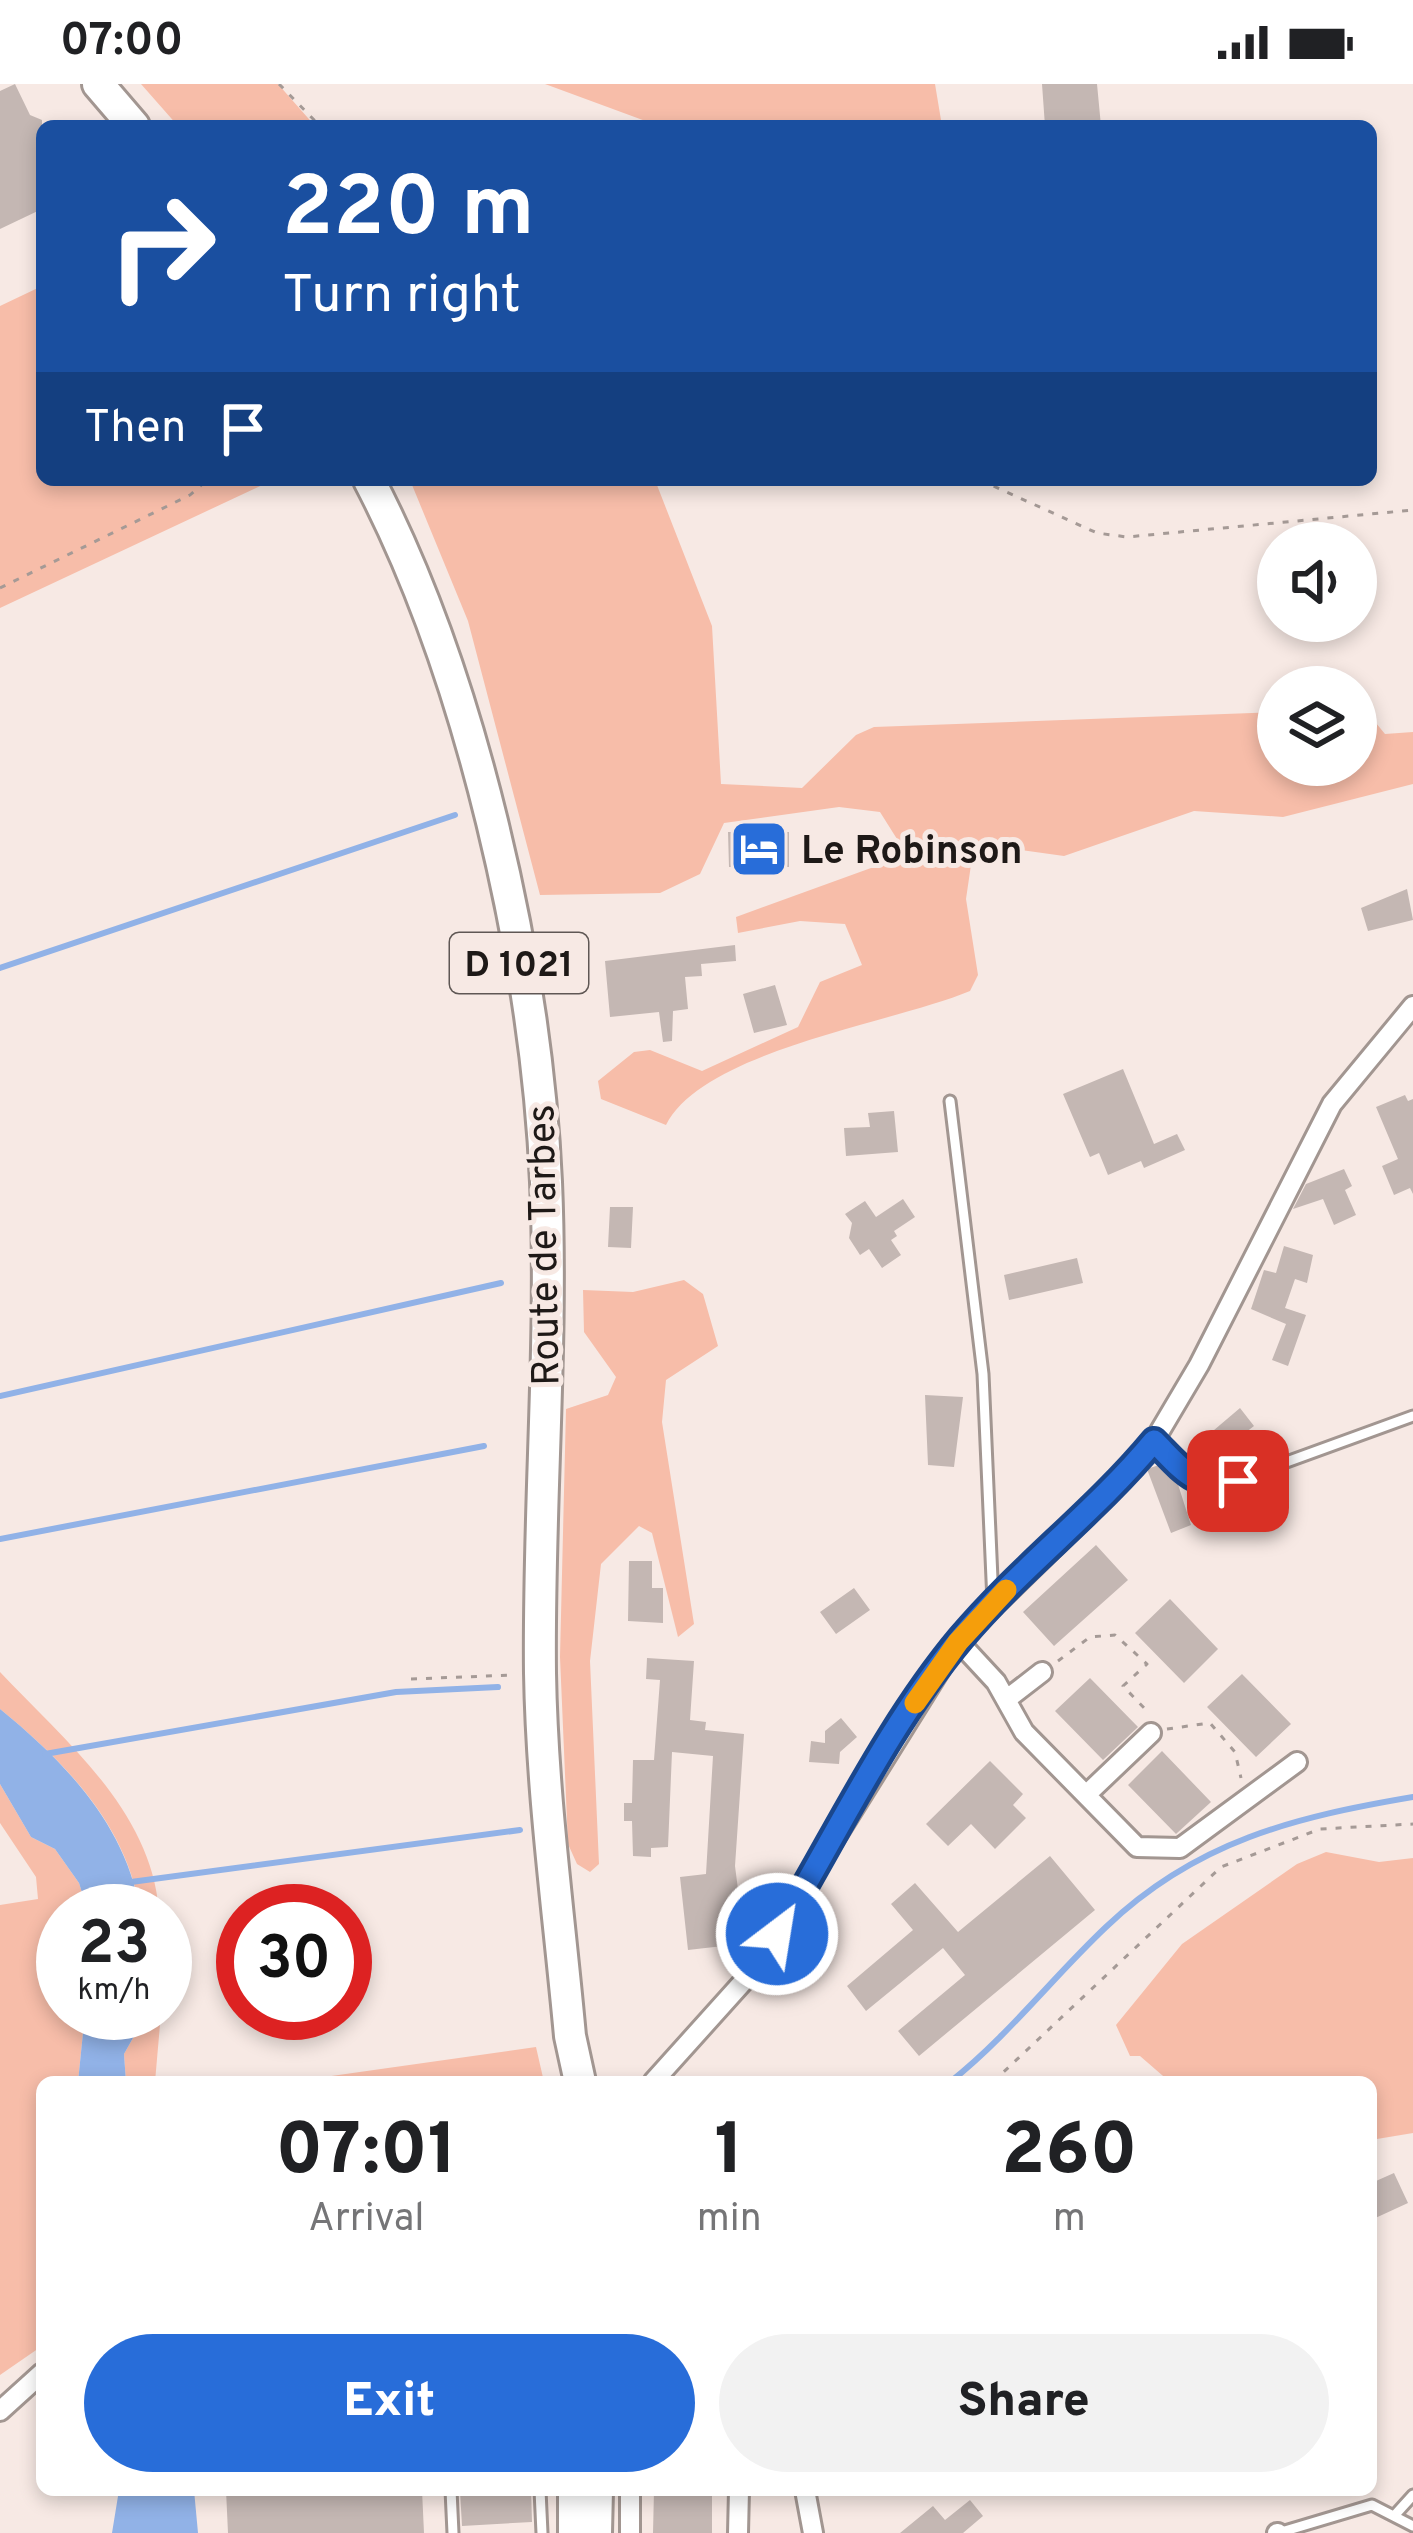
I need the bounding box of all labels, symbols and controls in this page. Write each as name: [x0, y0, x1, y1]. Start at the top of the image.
text: 07:00: [60, 14, 183, 71]
text: 220 m: [282, 159, 535, 265]
icon: right: [84, 168, 240, 324]
text: Turn right: [282, 263, 521, 332]
icon: arrive: [210, 396, 276, 462]
text: Then: [84, 401, 186, 458]
map controls: [1257, 522, 1377, 786]
button: sound: [1257, 522, 1377, 642]
button: layers: [1257, 666, 1377, 786]
hotel icon: Le Robinson: [728, 818, 790, 880]
place label: Le Robinson: [801, 829, 1023, 878]
road number: D 1021: [450, 933, 588, 993]
street label: Route de Tarbes: [520, 1104, 573, 1386]
pin: [1187, 1430, 1289, 1532]
icon: arrive: [1205, 1448, 1271, 1514]
position arrow: [714, 1871, 840, 1997]
speed limit sign: 30: [216, 1884, 372, 2040]
text: 23: [78, 1909, 150, 1985]
text: km/h: [78, 1973, 150, 2010]
text: 07:01: [275, 2108, 457, 2200]
text: 1: [714, 2108, 744, 2200]
text: 260: [1001, 2108, 1138, 2200]
text: Arrival: [308, 2196, 425, 2245]
text: min: [697, 2196, 762, 2245]
text: m: [1053, 2196, 1086, 2245]
button: Exit: [84, 2334, 695, 2472]
button: Share: [719, 2334, 1329, 2472]

